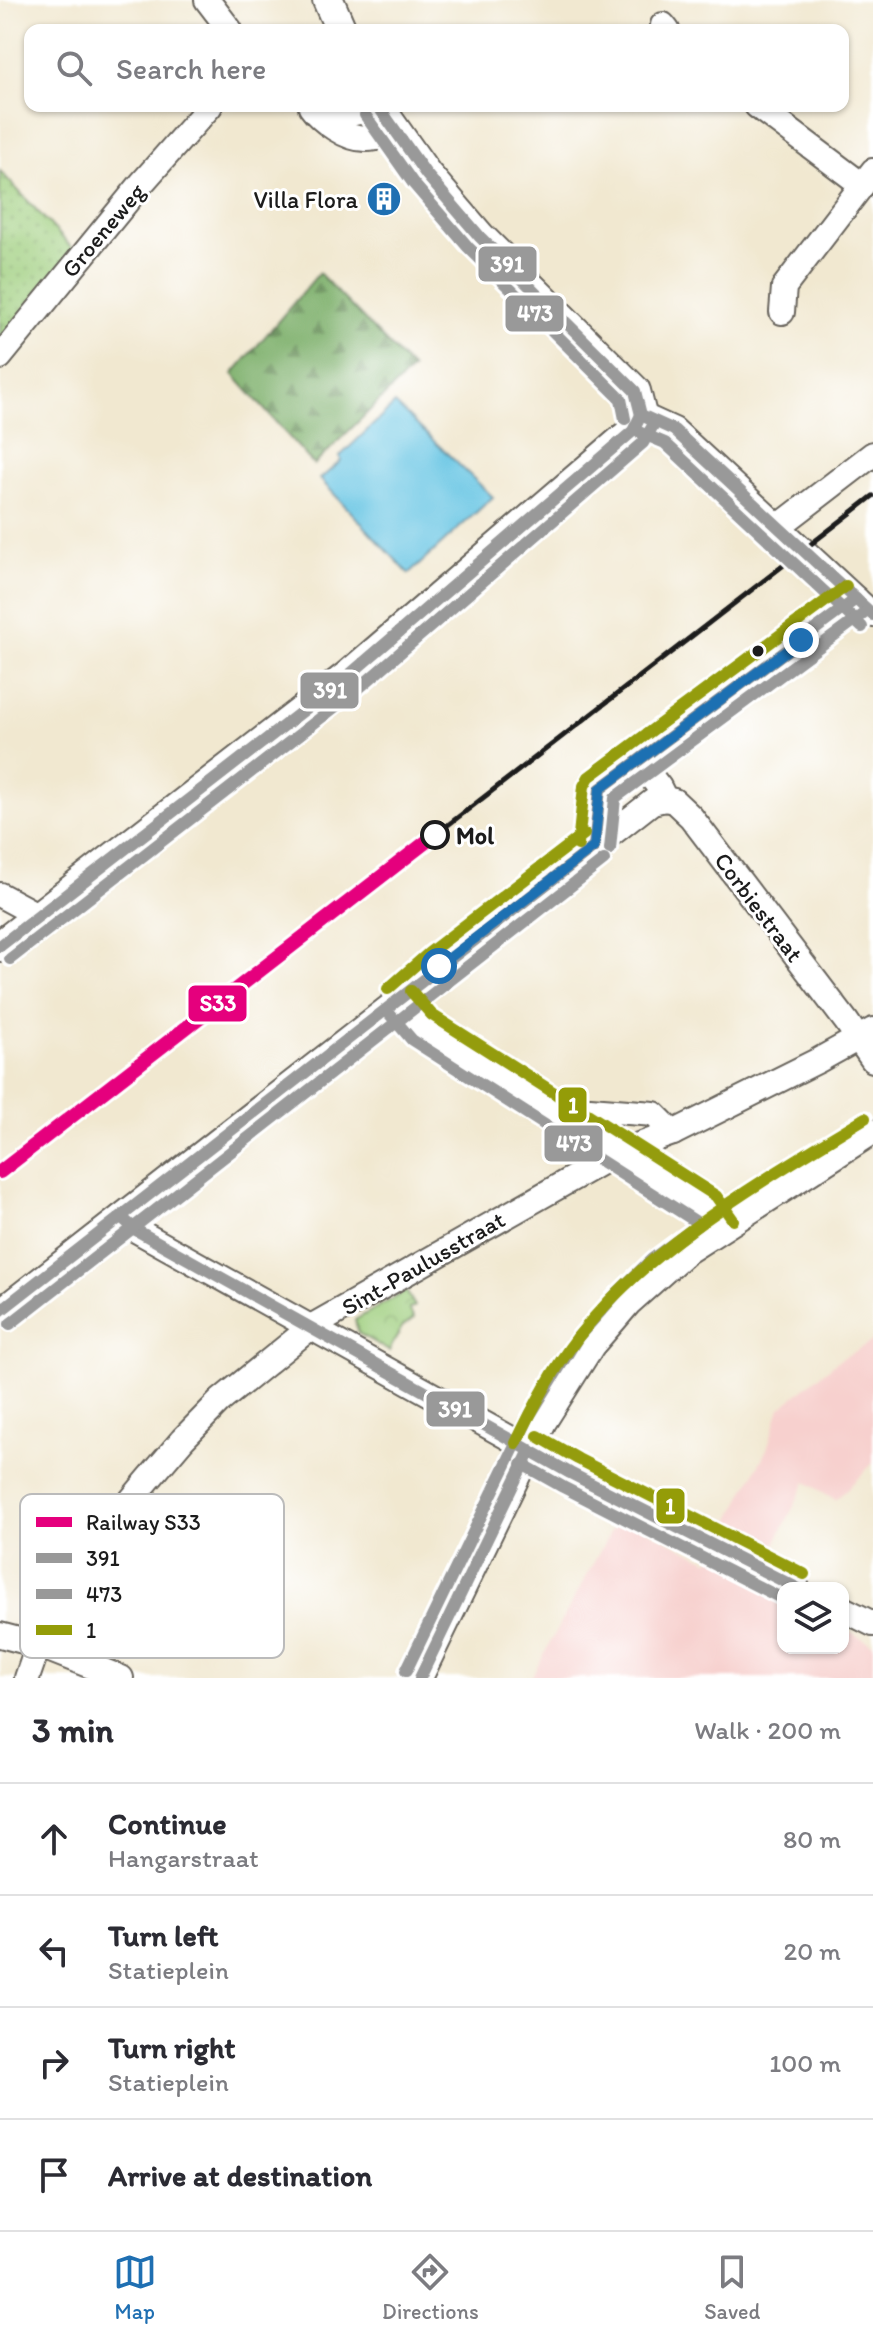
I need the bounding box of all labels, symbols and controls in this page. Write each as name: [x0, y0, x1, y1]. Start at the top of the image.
search box: [24, 24, 849, 112]
icon: search: [52, 46, 96, 90]
text: Search here: [116, 50, 266, 87]
street label: Groeneweg: [55, 176, 151, 283]
building icon: Villa Flora: [365, 180, 403, 218]
place label: Villa Flora: [253, 185, 358, 214]
line badge: 391: [477, 245, 538, 283]
text: 391: [490, 251, 525, 278]
line badge: 473: [504, 294, 565, 333]
text: 473: [517, 300, 553, 327]
route end: [783, 622, 819, 658]
unlabelled marker: [750, 643, 766, 659]
line badge: 391: [299, 671, 360, 710]
text: 391: [313, 677, 348, 704]
marker: Mol: [421, 821, 449, 849]
place label: Mol: [456, 821, 494, 850]
street label: Corbiestraat: [708, 846, 810, 968]
route start: [421, 948, 457, 984]
line badge: S33: [187, 984, 248, 1023]
text: S33: [200, 990, 236, 1017]
line badge: 1: [557, 1086, 588, 1124]
text: 1: [568, 1092, 579, 1119]
line badge: 473: [543, 1124, 604, 1163]
text: 473: [556, 1130, 592, 1157]
street label: Sint-Paulusstraat: [336, 1204, 510, 1322]
line badge: 391: [425, 1390, 486, 1428]
text: 391: [438, 1396, 473, 1423]
line badge: 1: [655, 1487, 686, 1525]
text: 1: [665, 1493, 676, 1520]
legend: [20, 1494, 284, 1658]
text: Railway S33: [86, 1509, 201, 1536]
text: 391: [86, 1545, 120, 1572]
text: 473: [86, 1581, 122, 1608]
map controls: [777, 1582, 849, 1654]
button: layers: [777, 1582, 849, 1654]
text: 1: [86, 1617, 96, 1644]
text: 3 min: [32, 1710, 114, 1751]
text: Walk · 200 m: [694, 1714, 841, 1746]
text: Continue: [108, 1805, 227, 1842]
icon: ahead: [32, 1817, 76, 1861]
text: 80 m: [783, 1823, 841, 1855]
text: Hangarstraat: [108, 1842, 259, 1874]
text: Turn left: [108, 1917, 219, 1954]
icon: left: [32, 1929, 76, 1973]
text: 20 m: [784, 1935, 841, 1967]
text: Statieplein: [108, 1954, 229, 1986]
text: Turn right: [108, 2029, 236, 2066]
icon: right: [32, 2041, 76, 2085]
text: 100 m: [769, 2047, 841, 2079]
text: Statieplein: [108, 2066, 229, 2098]
icon: arrive: [32, 2153, 76, 2197]
text: Arrive at destination: [108, 2157, 372, 2194]
tab: Map: [113, 2250, 157, 2325]
tab: Directions: [382, 2250, 479, 2325]
tab: Saved: [704, 2250, 760, 2325]

